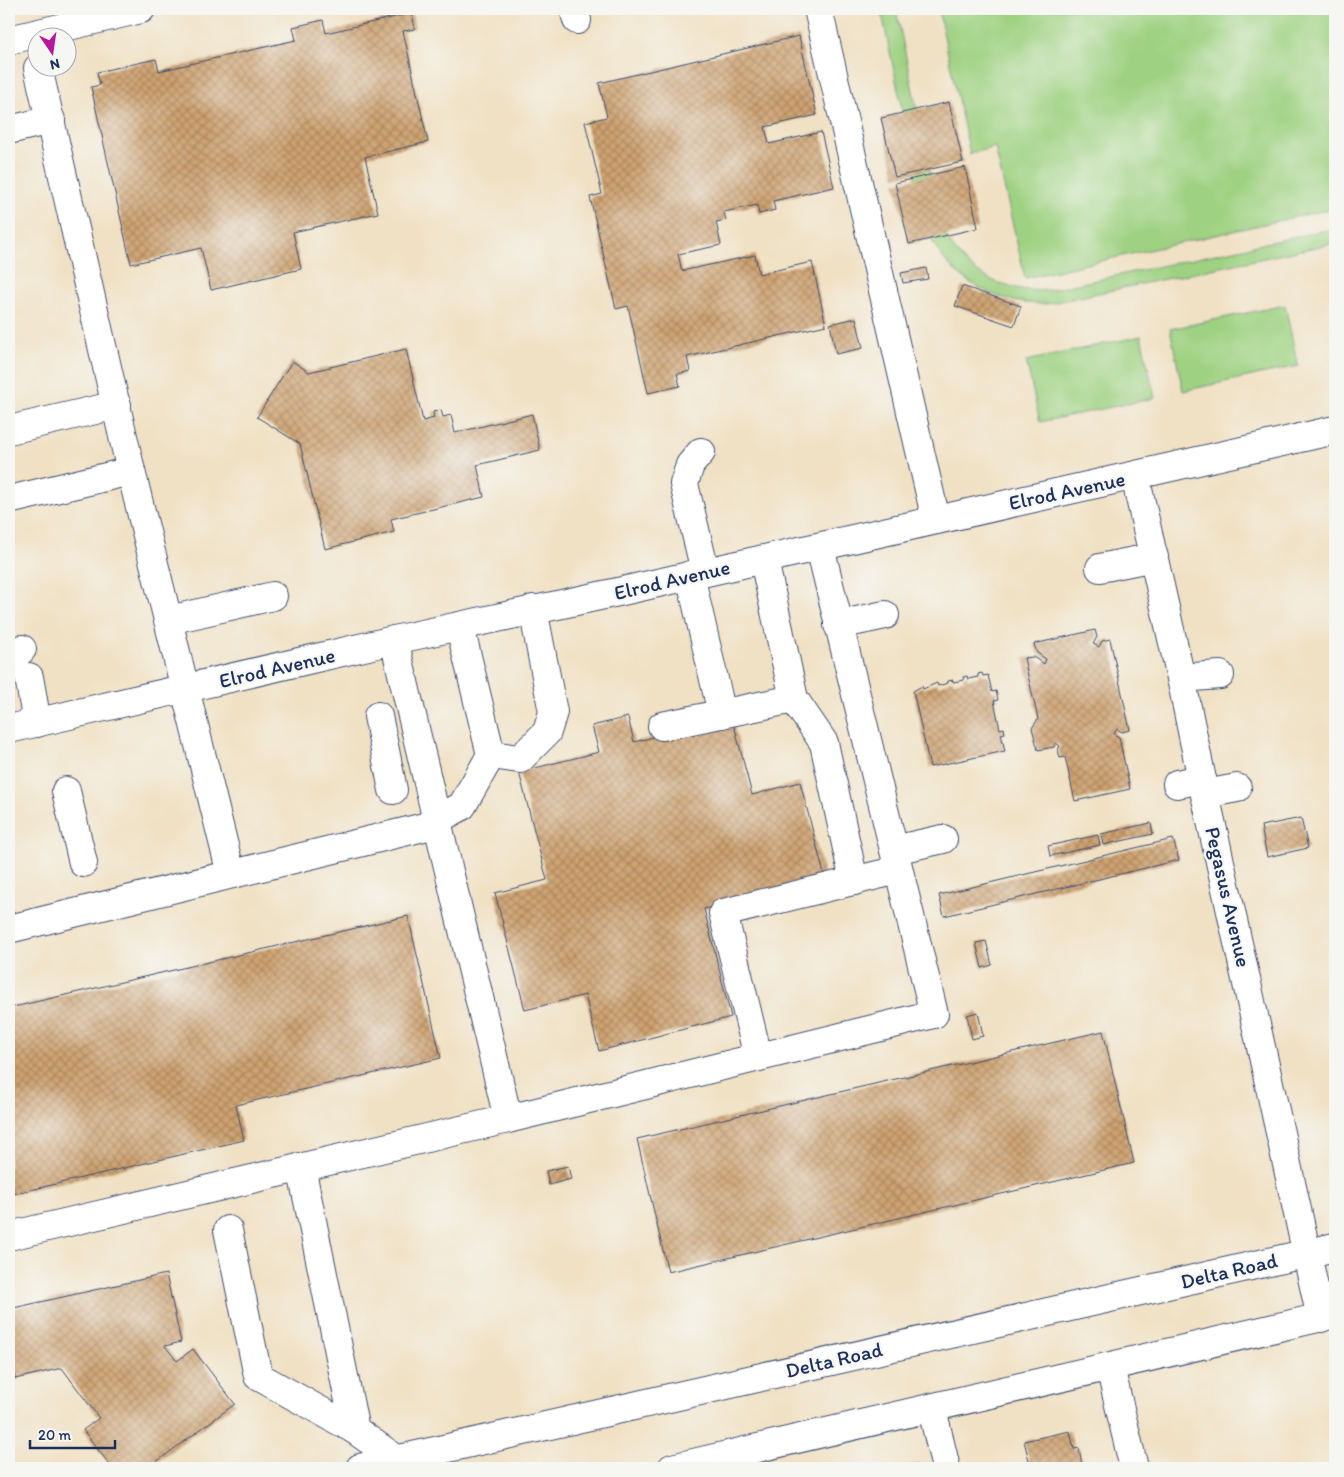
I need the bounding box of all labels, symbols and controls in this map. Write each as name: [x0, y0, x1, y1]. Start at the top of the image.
north arrow: [28, 28, 78, 78]
text: N: [48, 55, 61, 74]
street label: Elrod Avenue: [1006, 466, 1127, 515]
street label: Elrod Avenue: [611, 554, 732, 605]
street label: Elrod Avenue: [216, 642, 337, 693]
street label: Pegasus Avenue: [1200, 824, 1257, 970]
street label: Delta Road: [1178, 1247, 1280, 1294]
street label: Delta Road: [783, 1336, 885, 1383]
scale bar: [30, 1417, 115, 1449]
text: 20 m: [38, 1426, 72, 1444]

